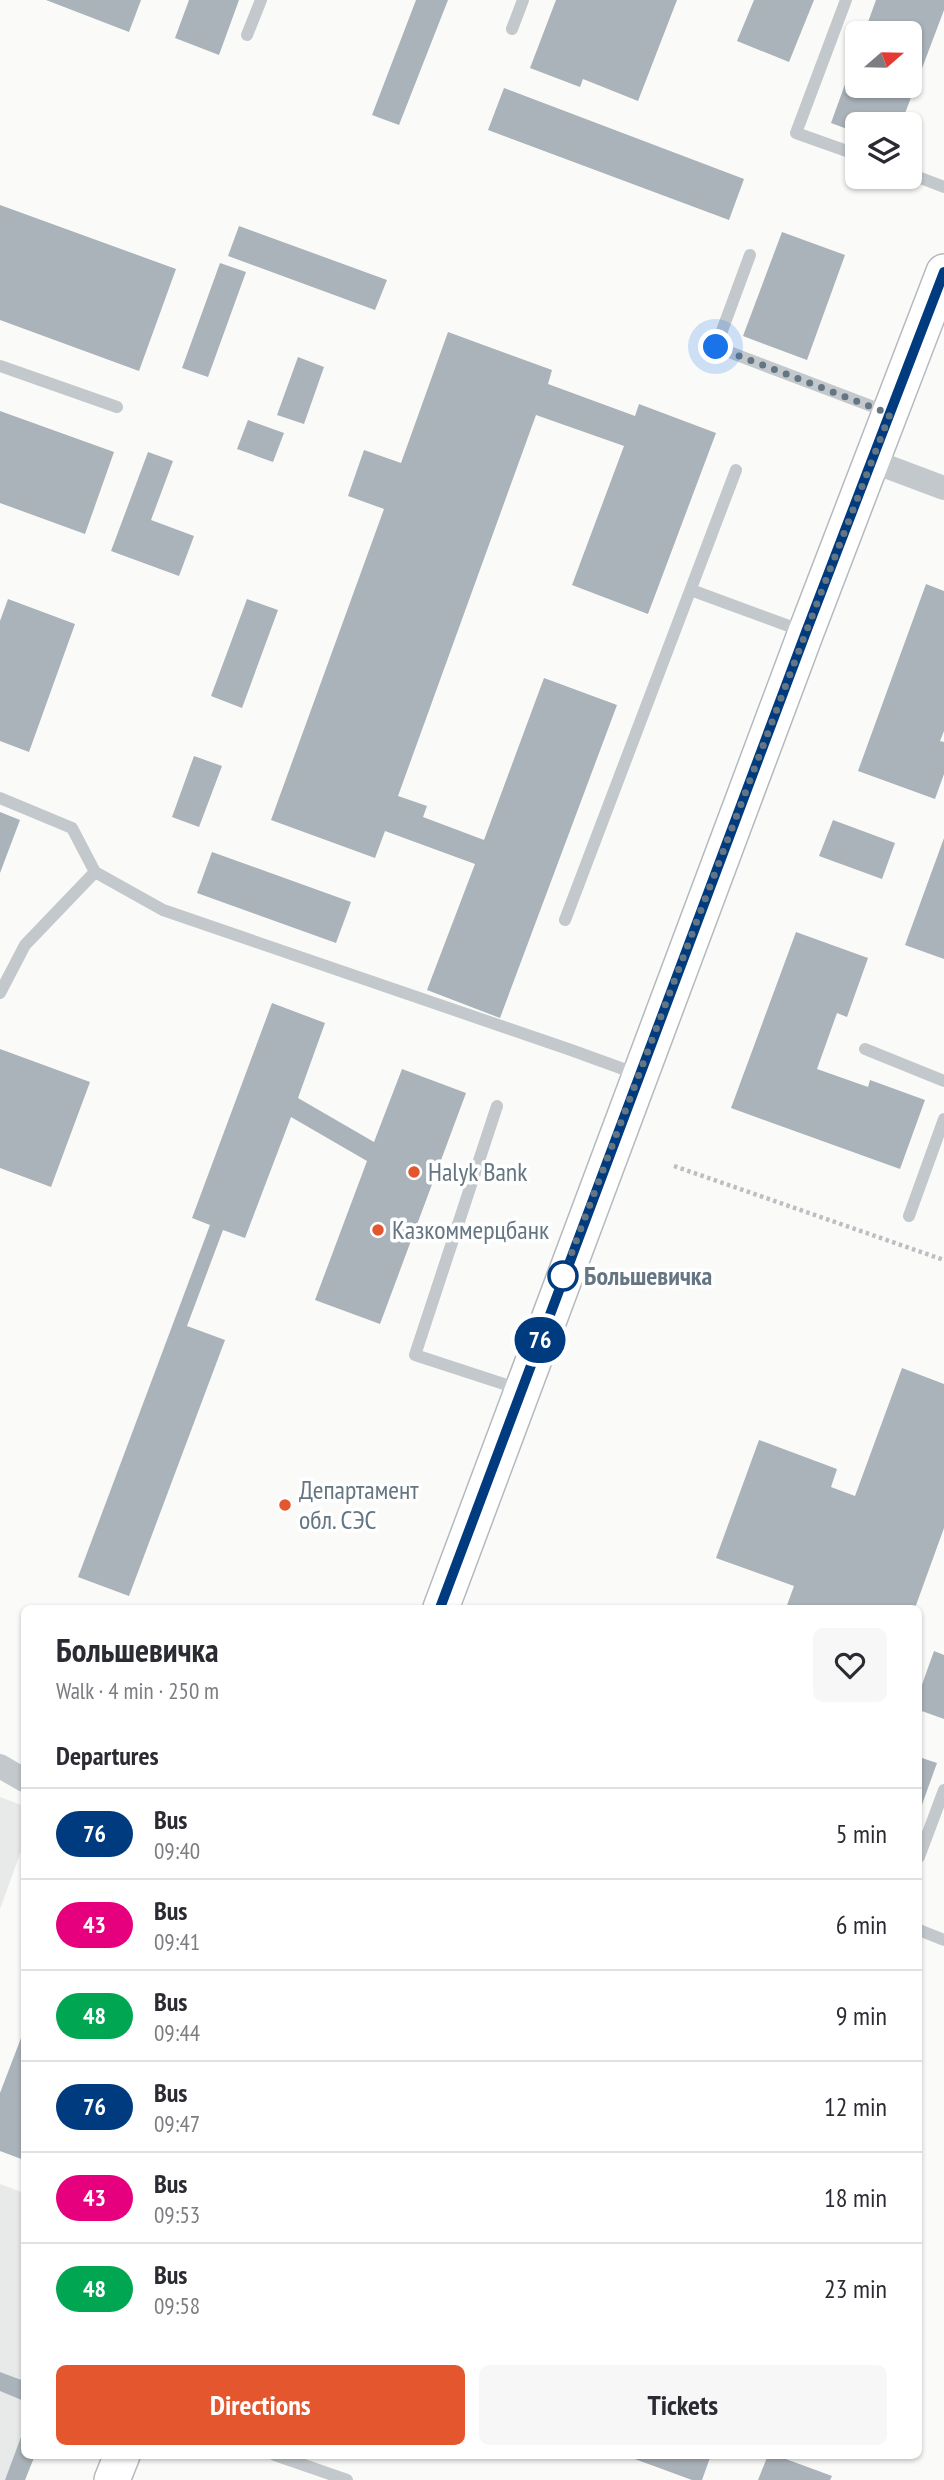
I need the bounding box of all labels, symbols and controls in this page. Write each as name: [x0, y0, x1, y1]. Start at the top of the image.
north arrow: [845, 21, 922, 98]
map controls: [845, 21, 922, 189]
button: layers: [845, 112, 922, 189]
your location: [698, 329, 733, 364]
place label: Halyk Bank: [428, 1155, 527, 1188]
marker: Halyk Bank: [406, 1164, 422, 1180]
place label: Казкоммерцбанк: [392, 1213, 549, 1246]
marker: Казкоммерцбанк: [370, 1222, 386, 1238]
place label: Большевичка: [584, 1259, 712, 1292]
marker: Большевичка: [548, 1261, 578, 1291]
line badge: 76: [508, 1317, 572, 1363]
text: 76: [529, 1324, 551, 1355]
place label: Департамент обл. СЭС: [299, 1473, 419, 1536]
marker: Департамент обл. СЭС: [277, 1497, 293, 1513]
text: Большевичка: [56, 1628, 219, 1671]
button: heart: [813, 1628, 887, 1702]
text: Walk · 4 min · 250 m: [56, 1676, 219, 1705]
text: Departures: [56, 1739, 159, 1772]
text: Bus: [154, 1803, 187, 1836]
text: 5 min: [836, 1817, 887, 1850]
text: 76: [83, 1818, 106, 1849]
text: 09:40: [154, 1836, 200, 1865]
text: Bus: [154, 1894, 187, 1927]
text: 6 min: [836, 1908, 887, 1941]
text: 43: [83, 1909, 106, 1940]
text: 09:41: [154, 1927, 200, 1956]
text: Bus: [154, 1985, 187, 2018]
text: 9 min: [836, 1999, 887, 2032]
text: 48: [83, 2000, 106, 2031]
text: 09:44: [154, 2018, 200, 2047]
text: Bus: [154, 2076, 187, 2109]
text: 12 min: [824, 2090, 887, 2123]
text: 76: [83, 2091, 106, 2122]
text: 09:47: [154, 2109, 200, 2138]
text: Bus: [154, 2167, 187, 2200]
text: 18 min: [824, 2181, 887, 2214]
text: 43: [83, 2182, 106, 2213]
text: 09:53: [154, 2200, 200, 2229]
text: Bus: [154, 2258, 187, 2291]
text: 23 min: [824, 2272, 887, 2305]
text: 48: [83, 2273, 106, 2304]
text: 09:58: [154, 2291, 200, 2320]
button: Directions: [56, 2365, 465, 2445]
button: Tickets: [479, 2365, 887, 2445]

